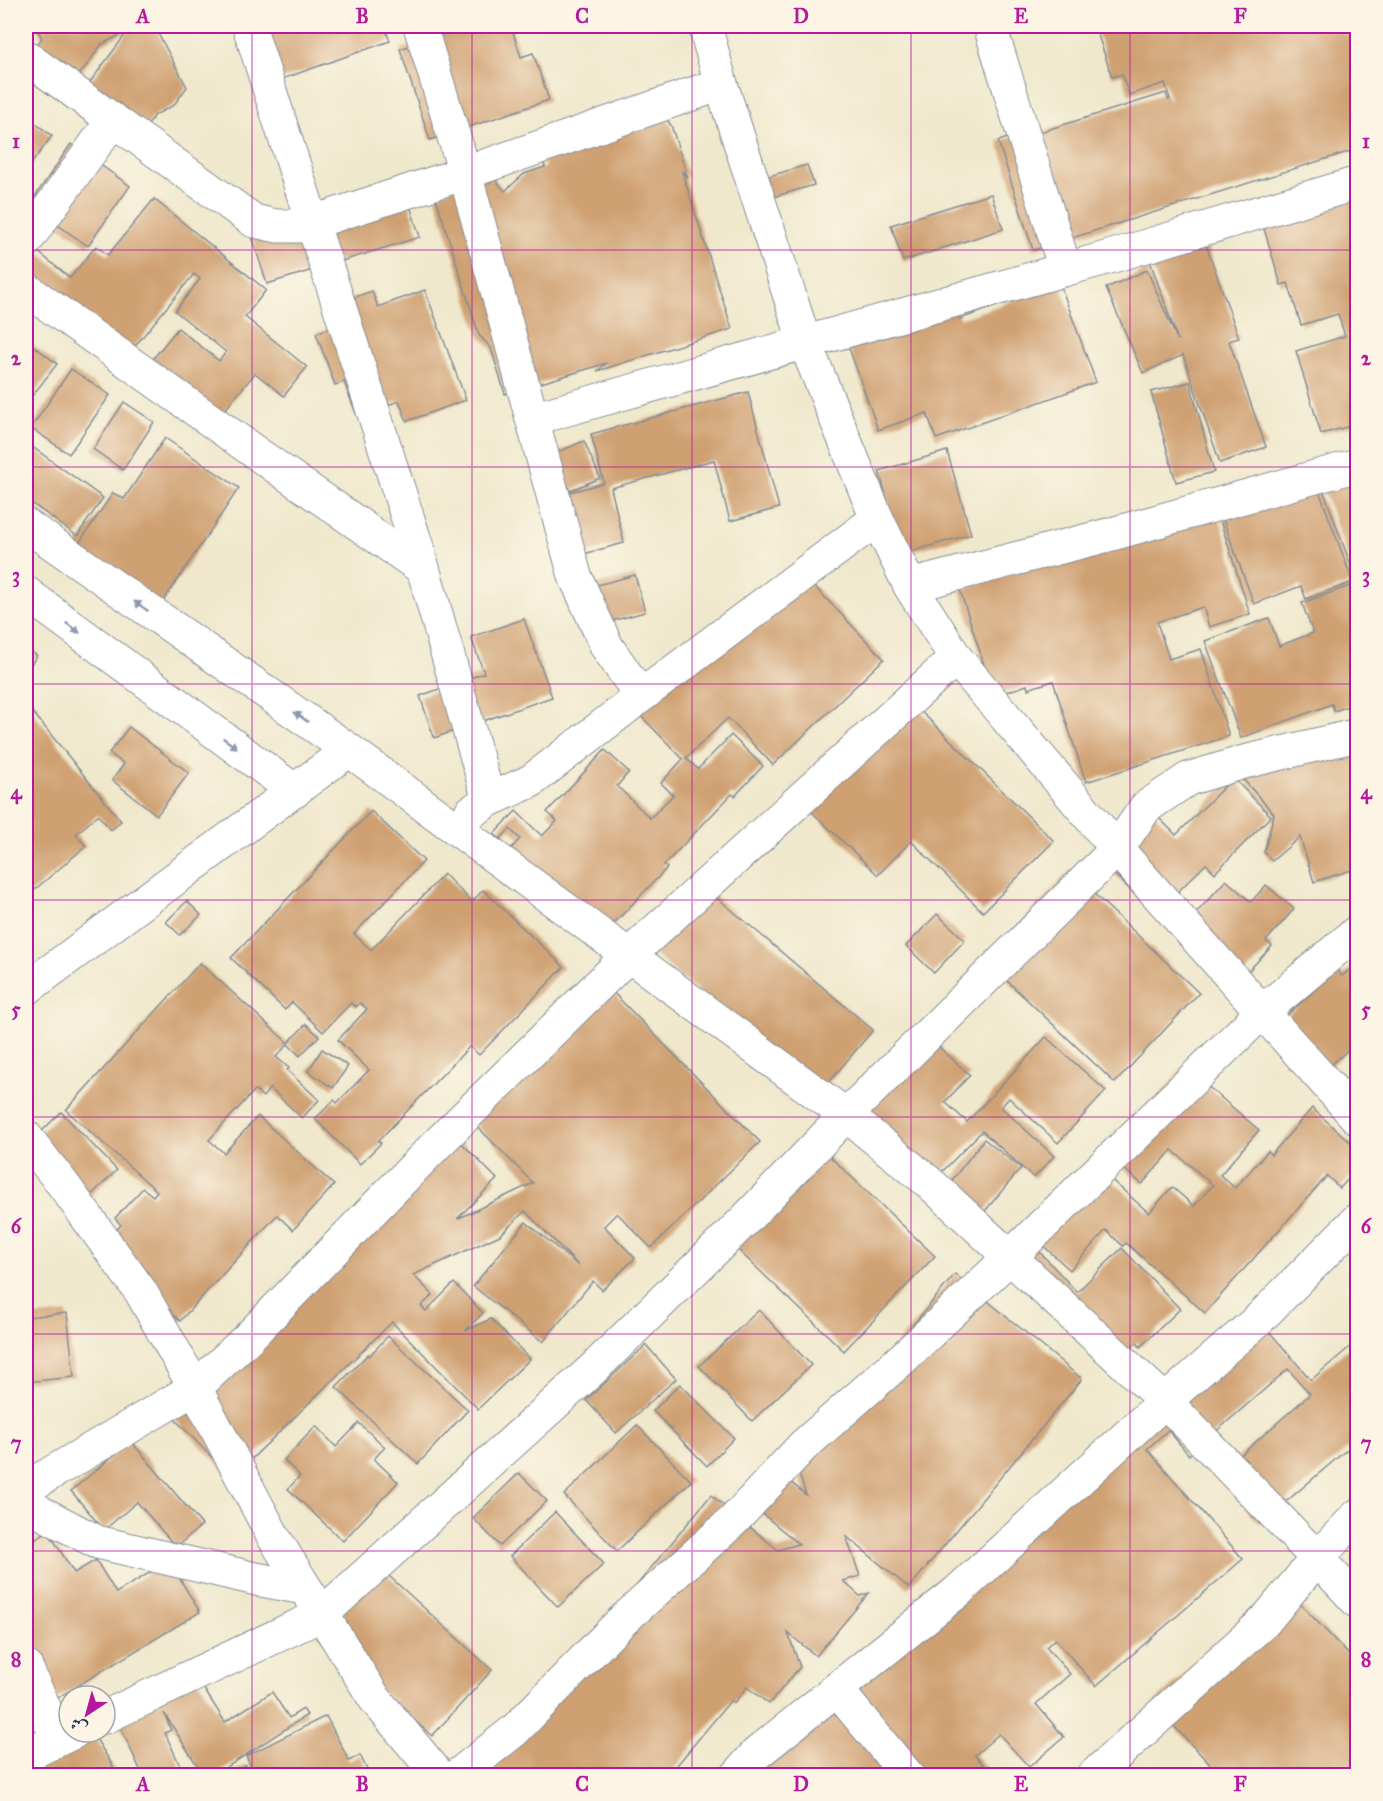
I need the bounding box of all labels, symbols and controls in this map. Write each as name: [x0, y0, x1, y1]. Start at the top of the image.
text: A: [134, 4, 150, 28]
text: B: [355, 4, 369, 28]
text: C: [575, 4, 589, 28]
text: D: [793, 4, 809, 28]
text: E: [1014, 4, 1029, 28]
text: F: [1233, 4, 1247, 28]
text: 1: [12, 129, 20, 153]
text: 1: [1362, 129, 1370, 153]
text: 2: [11, 346, 22, 370]
text: 2: [1361, 346, 1372, 370]
text: 3: [12, 563, 20, 588]
text: 3: [1362, 563, 1370, 588]
one-way arrow: [134, 600, 150, 612]
one-way arrow: [64, 622, 80, 634]
one-way arrow: [294, 711, 310, 723]
one-way arrow: [221, 737, 237, 749]
text: 4: [10, 780, 22, 805]
text: 4: [1360, 780, 1372, 805]
text: 5: [11, 997, 21, 1021]
text: 5: [1361, 997, 1371, 1021]
text: 6: [11, 1214, 23, 1238]
text: 6: [1361, 1214, 1373, 1238]
text: 7: [11, 1431, 22, 1455]
text: 7: [1361, 1431, 1372, 1455]
text: 8: [11, 1647, 21, 1671]
text: 8: [1361, 1647, 1371, 1671]
north arrow: [57, 1684, 117, 1744]
text: ش: [66, 1713, 90, 1738]
text: A: [134, 1772, 150, 1796]
text: B: [355, 1772, 369, 1796]
text: C: [575, 1772, 589, 1796]
text: D: [793, 1772, 809, 1796]
text: E: [1014, 1772, 1029, 1796]
text: F: [1233, 1772, 1247, 1796]

